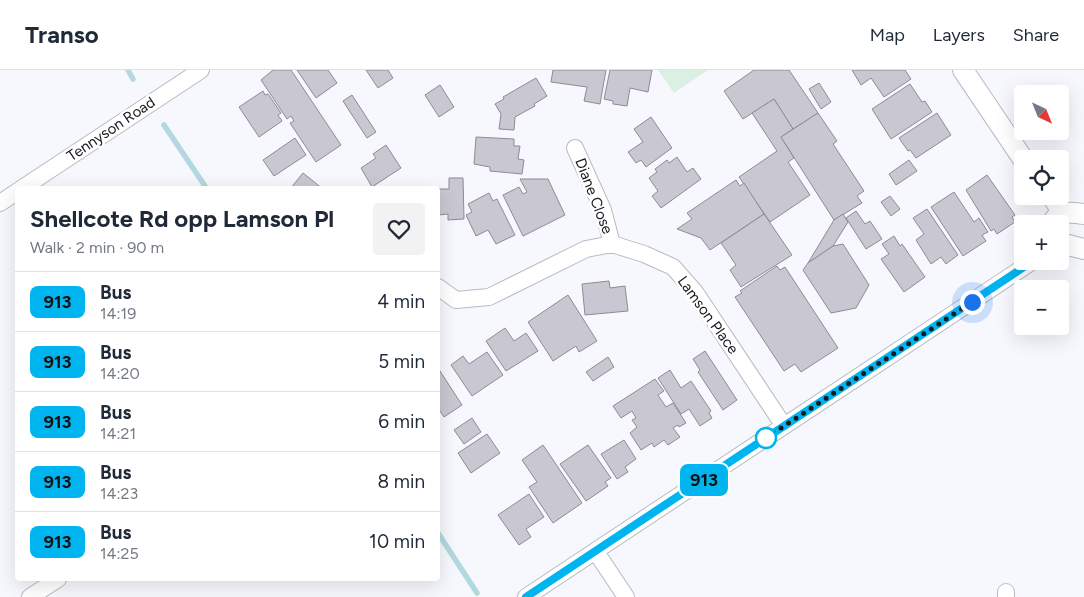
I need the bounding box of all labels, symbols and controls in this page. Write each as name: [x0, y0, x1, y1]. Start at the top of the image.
text: Transo: [25, 20, 99, 49]
text: Map: [870, 24, 905, 46]
text: Layers: [933, 24, 985, 46]
text: Share: [1013, 24, 1059, 46]
north arrow: [1014, 85, 1069, 140]
map controls: [1014, 85, 1069, 335]
street label: Tennyson Road: [64, 93, 158, 165]
button: locate: [1014, 150, 1069, 205]
street label: Diane Close: [571, 156, 617, 236]
button: heart: [373, 203, 425, 255]
text: Shellcote Rd opp Lamson Pl: [30, 204, 334, 233]
button: +: [1014, 215, 1069, 270]
text: Walk · 2 min · 90 m: [30, 238, 164, 257]
street label: Lamson Place: [674, 273, 742, 357]
button: −: [1014, 280, 1069, 335]
text: Bus: [100, 281, 131, 304]
text: 4 min: [377, 290, 425, 313]
your location: [960, 290, 985, 315]
text: 913: [43, 291, 72, 313]
text: 14:19: [100, 304, 136, 323]
text: Bus: [100, 341, 131, 364]
text: 5 min: [378, 350, 425, 373]
text: 913: [43, 351, 72, 373]
text: 14:20: [100, 364, 140, 383]
text: Bus: [100, 401, 131, 424]
text: 6 min: [378, 410, 425, 433]
text: 913: [43, 411, 72, 433]
text: 14:21: [100, 424, 136, 443]
unlabelled marker: [755, 427, 777, 449]
text: Bus: [100, 461, 131, 484]
line badge: 913: [675, 464, 733, 496]
text: 913: [690, 469, 718, 491]
text: 8 min: [377, 470, 425, 493]
text: 913: [43, 471, 72, 493]
text: 14:23: [100, 484, 138, 503]
text: Bus: [100, 521, 131, 544]
text: 10 min: [369, 530, 425, 553]
text: 913: [43, 531, 72, 553]
text: 14:25: [100, 544, 139, 563]

